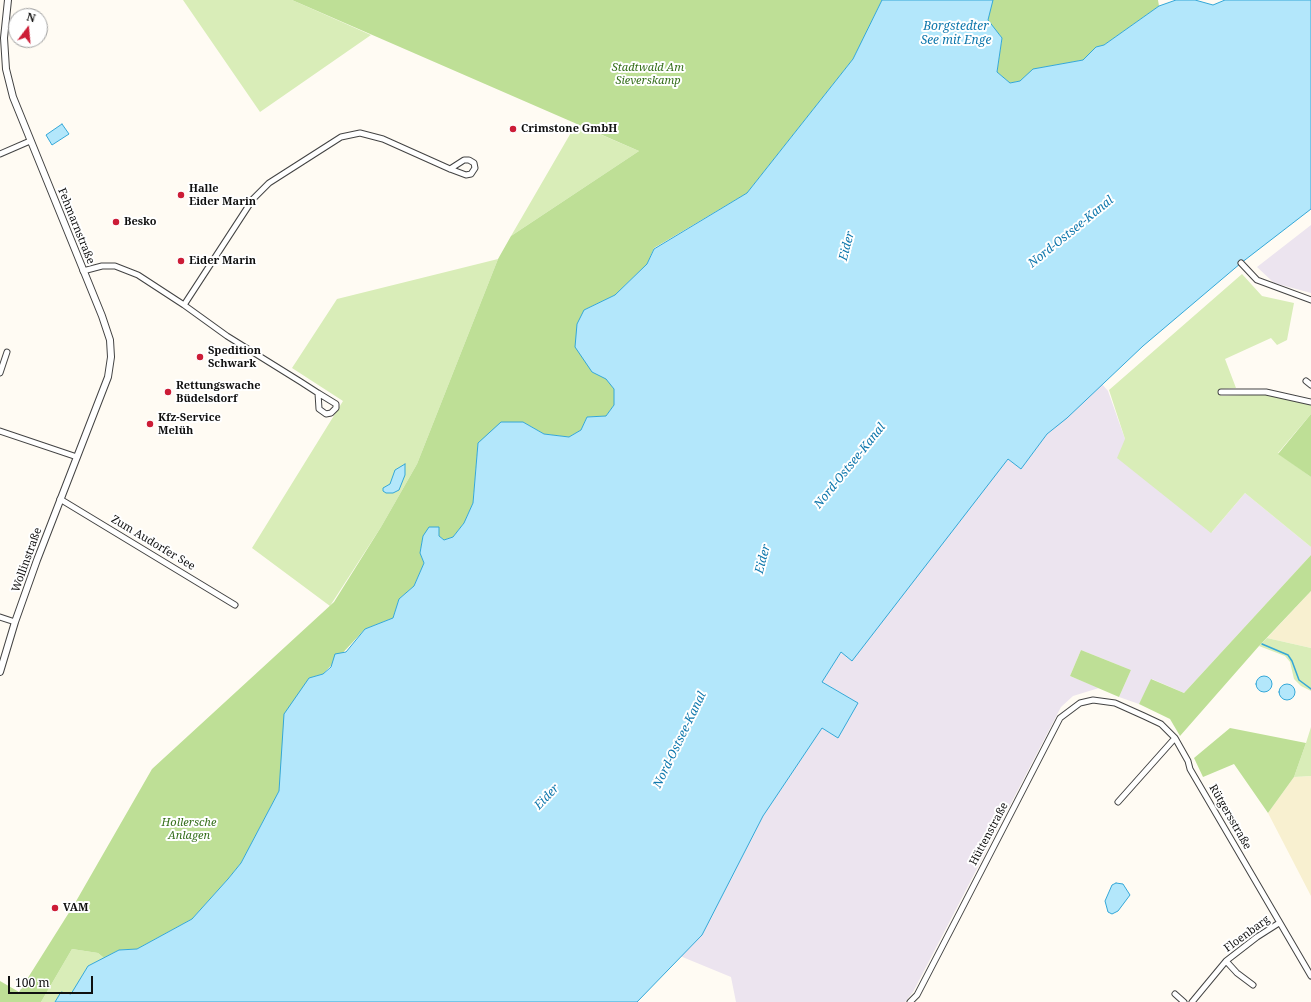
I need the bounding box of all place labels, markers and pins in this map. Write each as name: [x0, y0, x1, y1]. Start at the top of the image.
place label: Crimstone GmbH: [521, 122, 617, 136]
marker: Crimstone GmbH: [508, 124, 518, 134]
place label: Halle Eider Marin: [189, 182, 256, 208]
marker: Halle Eider Marin: [176, 190, 186, 200]
place label: Besko: [124, 215, 157, 229]
marker: Besko: [111, 217, 121, 227]
place label: Eider Marin: [189, 254, 256, 268]
marker: Eider Marin: [176, 256, 186, 266]
place label: Spedition Schwark: [208, 344, 261, 370]
marker: Spedition Schwark: [195, 352, 205, 362]
place label: Rettungswache Büdelsdorf: [176, 379, 261, 405]
marker: Rettungswache Büdelsdorf: [163, 387, 173, 397]
place label: Kfz-Service Melüh: [158, 411, 221, 437]
marker: Kfz-Service Melüh: [145, 419, 155, 429]
place label: VAM: [63, 901, 89, 915]
marker: VAM: [50, 903, 60, 913]

